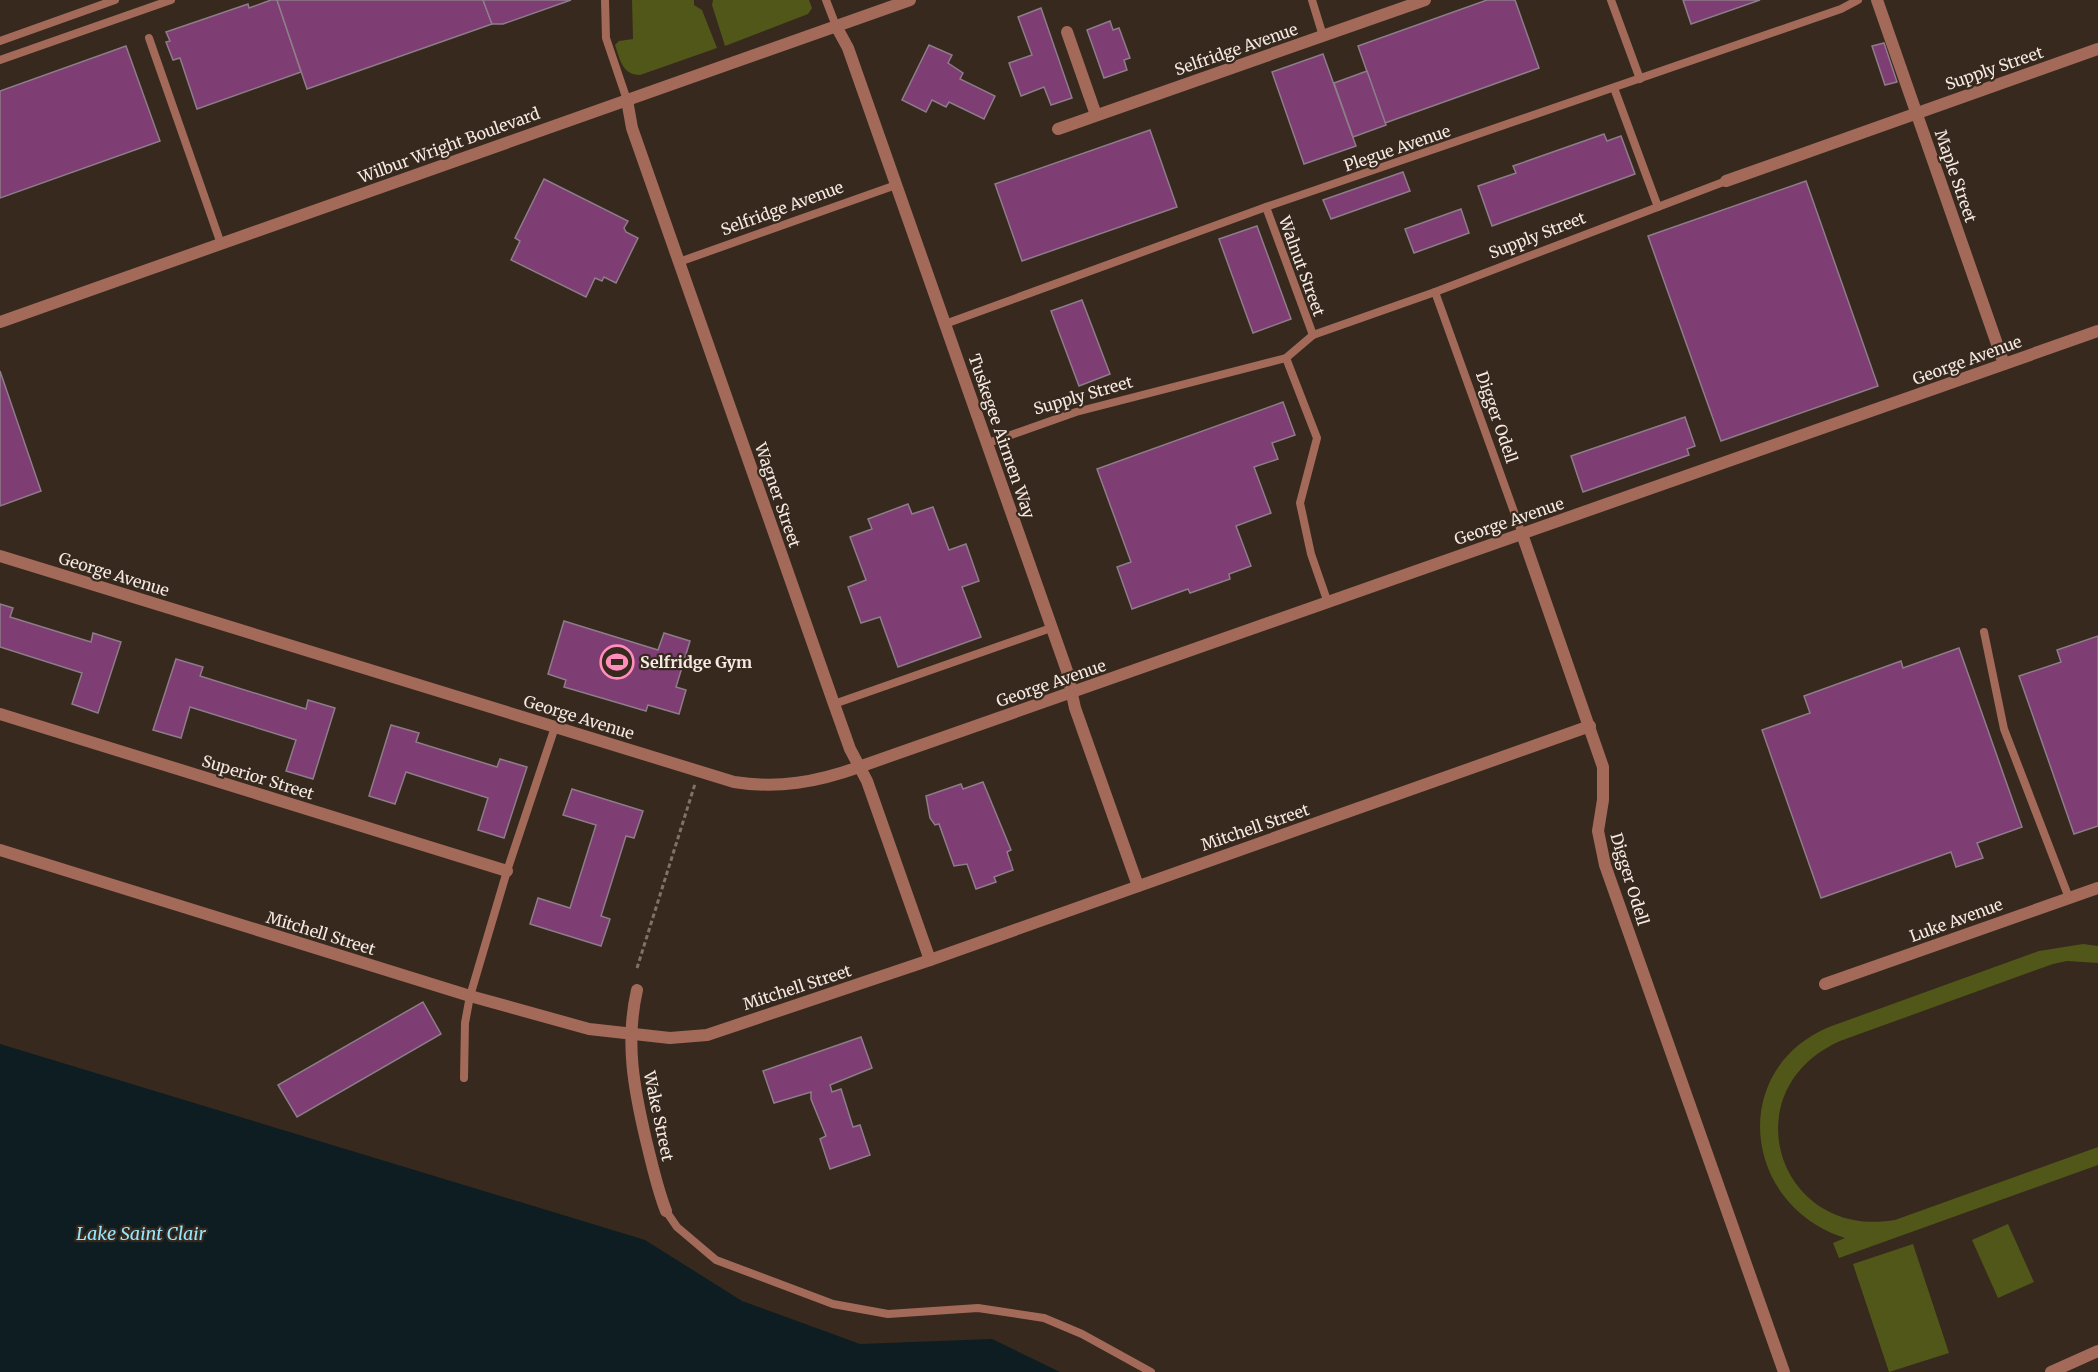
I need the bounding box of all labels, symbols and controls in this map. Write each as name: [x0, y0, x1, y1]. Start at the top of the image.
street label: Selfridge Avenue: [1172, 19, 1300, 79]
street label: Supply Street: [1942, 42, 2046, 94]
street label: Wilbur Wright Boulevard: [355, 103, 543, 188]
street label: Plegue Avenue: [1341, 120, 1453, 176]
street label: Maple Street: [1931, 127, 1981, 226]
street label: Selfridge Avenue: [718, 177, 846, 239]
street label: Supply Street: [1486, 207, 1589, 263]
street label: Walnut Street: [1274, 212, 1330, 319]
street label: George Avenue: [1910, 331, 2024, 389]
street label: Tuskegee Airmen Way: [964, 351, 1040, 521]
street label: Digger Odell: [1472, 369, 1522, 465]
street label: Supply Street: [1031, 371, 1136, 419]
street label: Wagner Street: [750, 439, 806, 551]
street label: George Avenue: [1452, 493, 1566, 549]
street label: George Avenue: [56, 548, 172, 600]
sports icon: Selfridge Gym: [599, 644, 635, 680]
place label: Selfridge Gym: [640, 652, 752, 672]
street label: George Avenue: [994, 655, 1108, 711]
street label: George Avenue: [521, 691, 637, 743]
street label: Superior Street: [200, 750, 317, 804]
street label: Mitchell Street: [1198, 799, 1312, 855]
street label: Digger Odell: [1606, 830, 1654, 928]
street label: Luke Avenue: [1907, 894, 2005, 946]
street label: Mitchell Street: [264, 907, 379, 959]
street label: Mitchell Street: [740, 960, 854, 1014]
street label: Wake Street: [639, 1068, 678, 1164]
water label: Lake Saint Clair: [76, 1222, 206, 1245]

